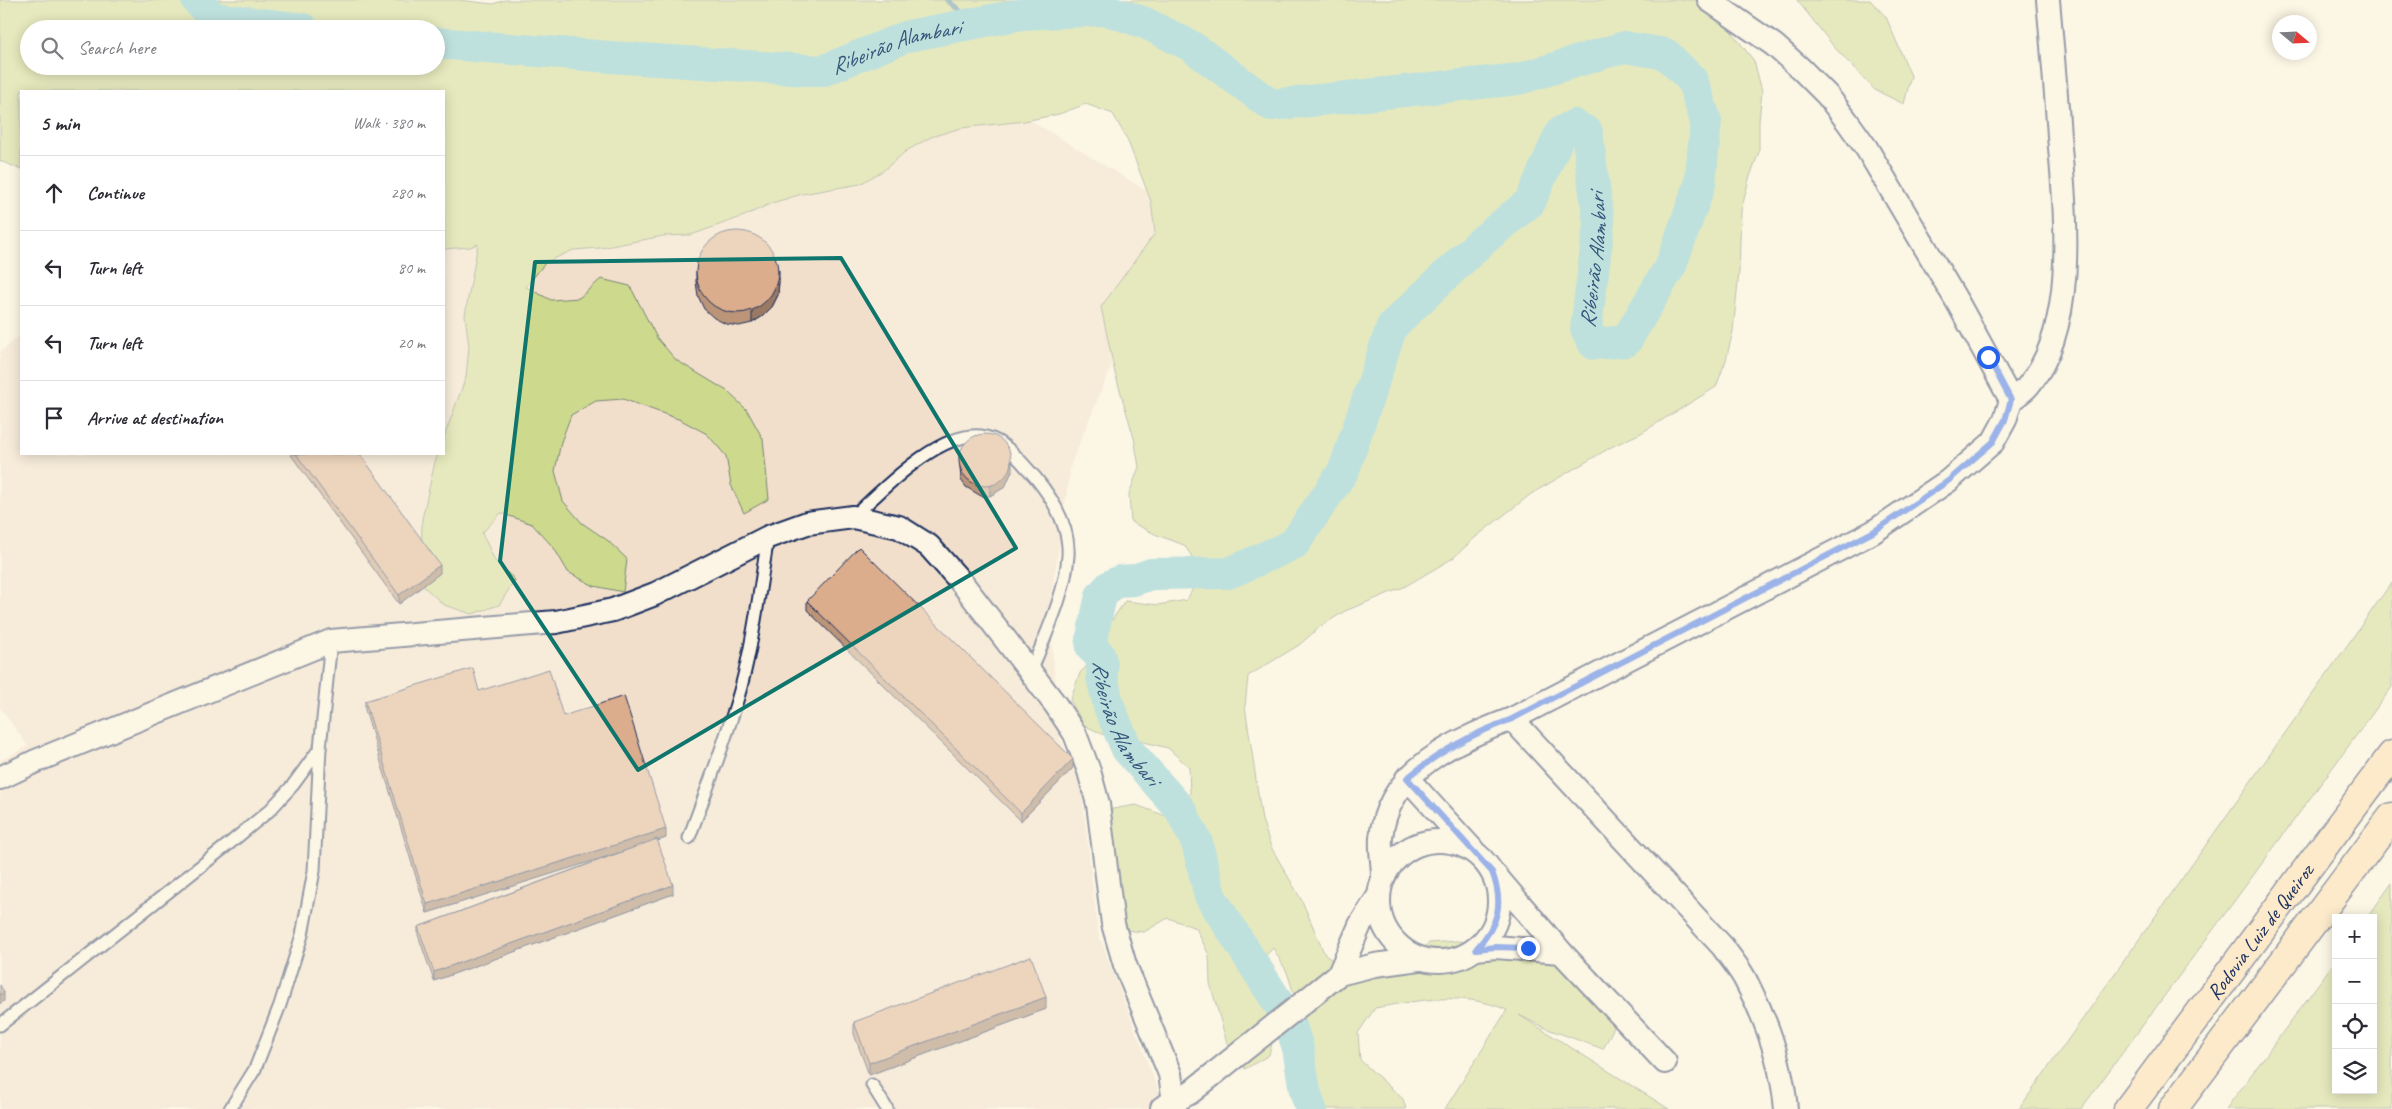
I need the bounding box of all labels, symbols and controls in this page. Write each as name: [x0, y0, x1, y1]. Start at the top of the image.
water label: Ribeirão Alambari: [827, 12, 968, 81]
north arrow: [2272, 15, 2317, 60]
search box: [20, 20, 445, 75]
icon: search: [38, 34, 66, 62]
text: Search here: [78, 36, 155, 60]
text: 5 min: [40, 110, 80, 136]
text: Walk · 380 m: [353, 113, 425, 133]
icon: ahead: [40, 179, 68, 207]
text: Continue: [87, 181, 144, 205]
text: 280 m: [391, 183, 425, 203]
water label: Ribeirão Alambari: [1573, 185, 1614, 329]
icon: left: [40, 254, 68, 282]
text: Turn left: [87, 256, 142, 280]
text: 80 m: [398, 258, 425, 278]
icon: left: [40, 329, 68, 357]
text: Turn left: [87, 331, 142, 355]
text: 20 m: [398, 333, 425, 353]
route start: [1977, 346, 2000, 369]
icon: arrive: [40, 404, 68, 432]
text: Arrive at destination: [87, 406, 223, 430]
water label: Ribeirão Alambari: [1087, 662, 1169, 796]
street label: Rodovia Luiz de Queiroz: [2201, 857, 2321, 1005]
map controls: [2332, 914, 2377, 1094]
button: +: [2332, 914, 2377, 959]
route end: [1517, 937, 1540, 960]
button: −: [2332, 959, 2377, 1004]
button: locate: [2332, 1004, 2377, 1049]
button: layers: [2332, 1049, 2377, 1094]

